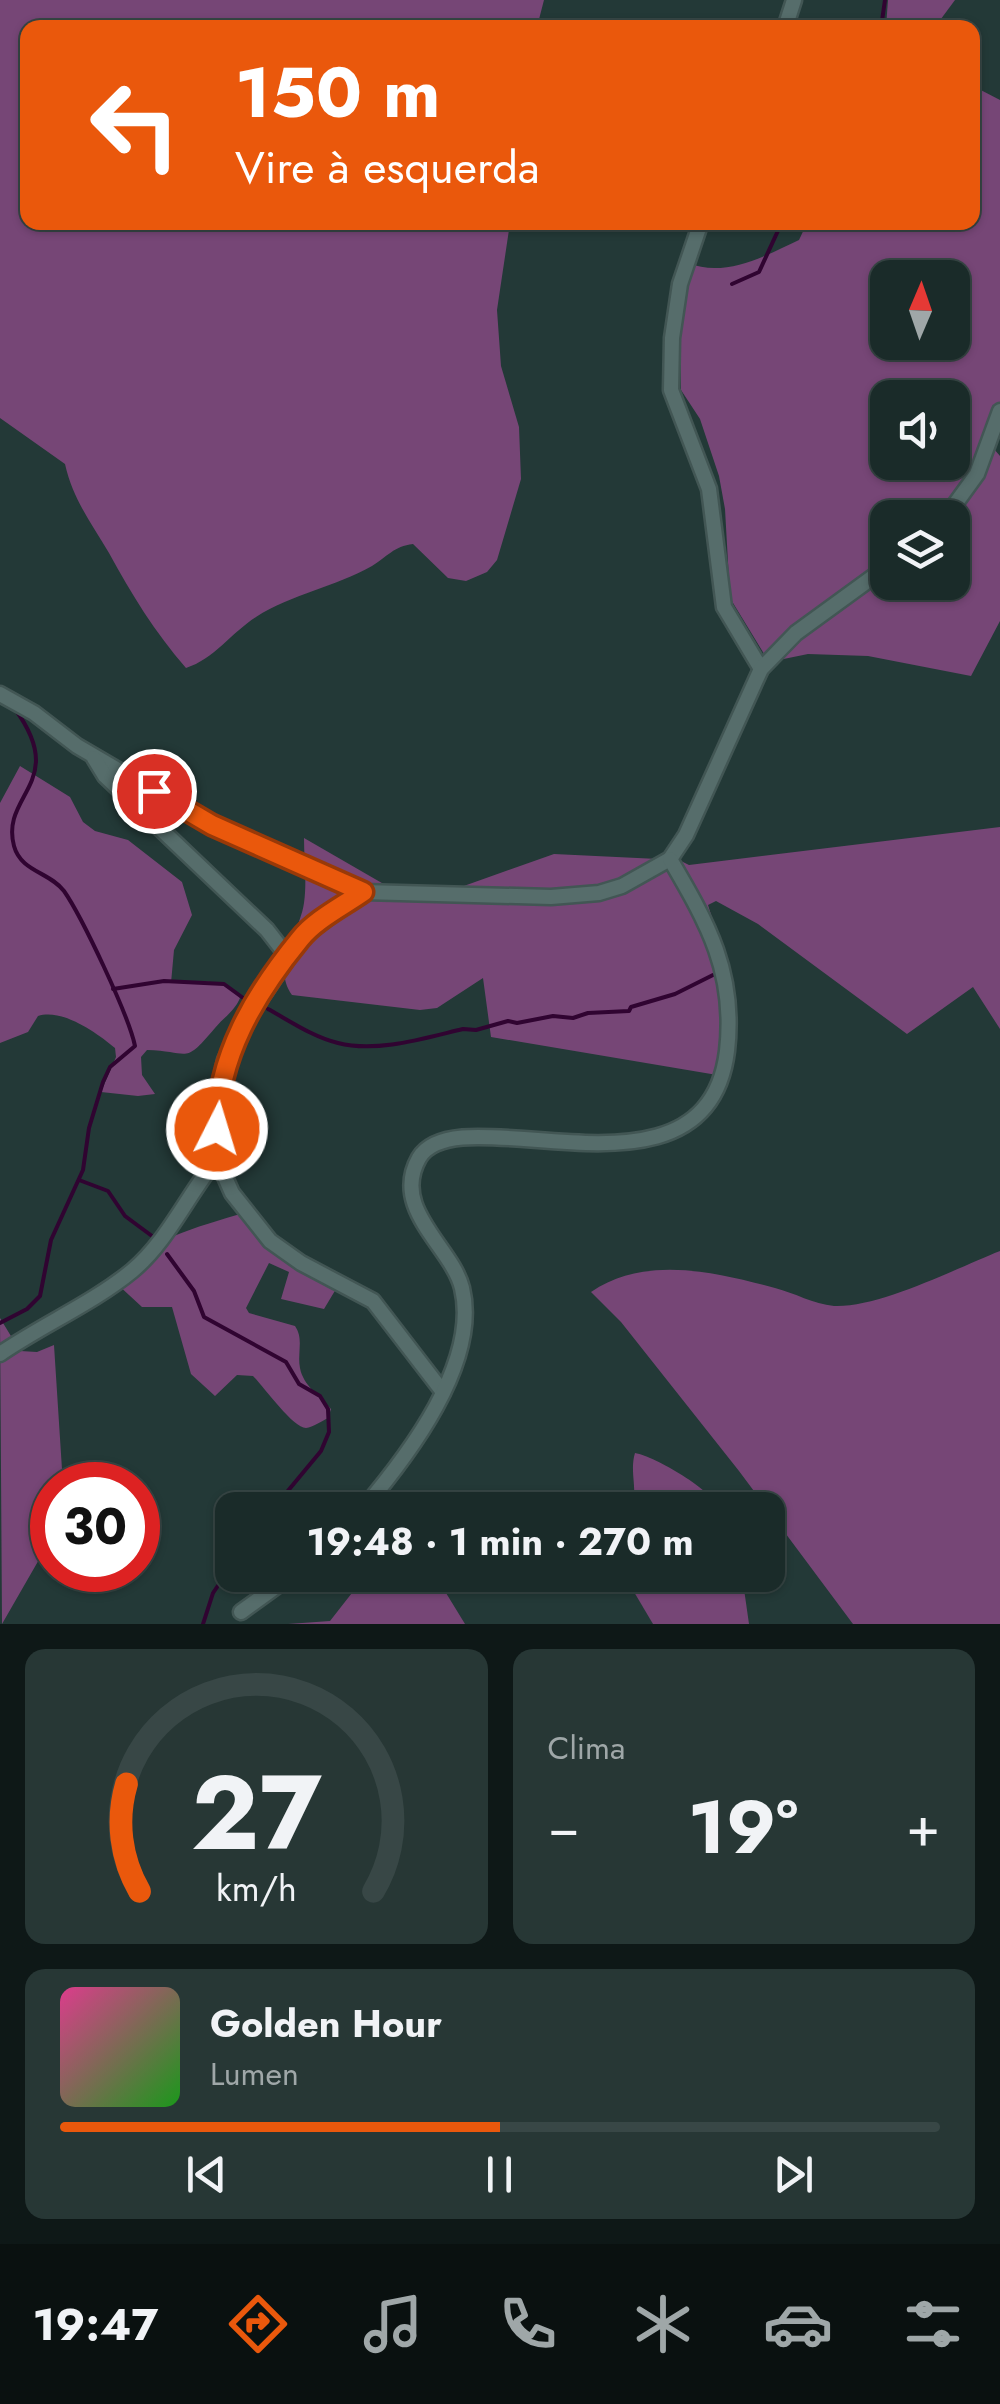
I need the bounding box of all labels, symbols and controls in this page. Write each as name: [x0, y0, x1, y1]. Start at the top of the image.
text: 150 m: [235, 42, 441, 143]
icon: left: [70, 60, 200, 190]
text: Vire à esquerda: [235, 135, 540, 200]
north arrow: [870, 260, 970, 360]
map controls: [870, 260, 970, 600]
button: sound: [870, 380, 970, 480]
button: layers: [870, 500, 970, 600]
pin: [112, 749, 197, 834]
icon: arrive: [127, 764, 182, 819]
position arrow: [165, 1077, 269, 1181]
speed limit sign: 30: [30, 1462, 160, 1592]
text: 19:48 · 1 min · 270 m: [306, 1514, 694, 1569]
text: Clima: [548, 1725, 625, 1771]
text: 27: [191, 1738, 322, 1888]
text: 19°: [688, 1773, 798, 1881]
text: −: [548, 1787, 580, 1867]
text: +: [906, 1787, 940, 1867]
text: km/h: [216, 1863, 297, 1914]
text: Golden Hour: [210, 1996, 442, 2051]
text: Lumen: [210, 2051, 299, 2097]
icon: previous: [179, 2147, 234, 2202]
icon: pause: [472, 2147, 527, 2202]
icon: next: [766, 2147, 821, 2202]
icon: directions: [223, 2289, 293, 2359]
icon: music: [358, 2289, 428, 2359]
icon: phone: [493, 2289, 563, 2359]
icon: climate: [628, 2289, 698, 2359]
icon: car: [763, 2289, 833, 2359]
icon: filters: [898, 2289, 968, 2359]
text: 19:47: [32, 2292, 158, 2357]

